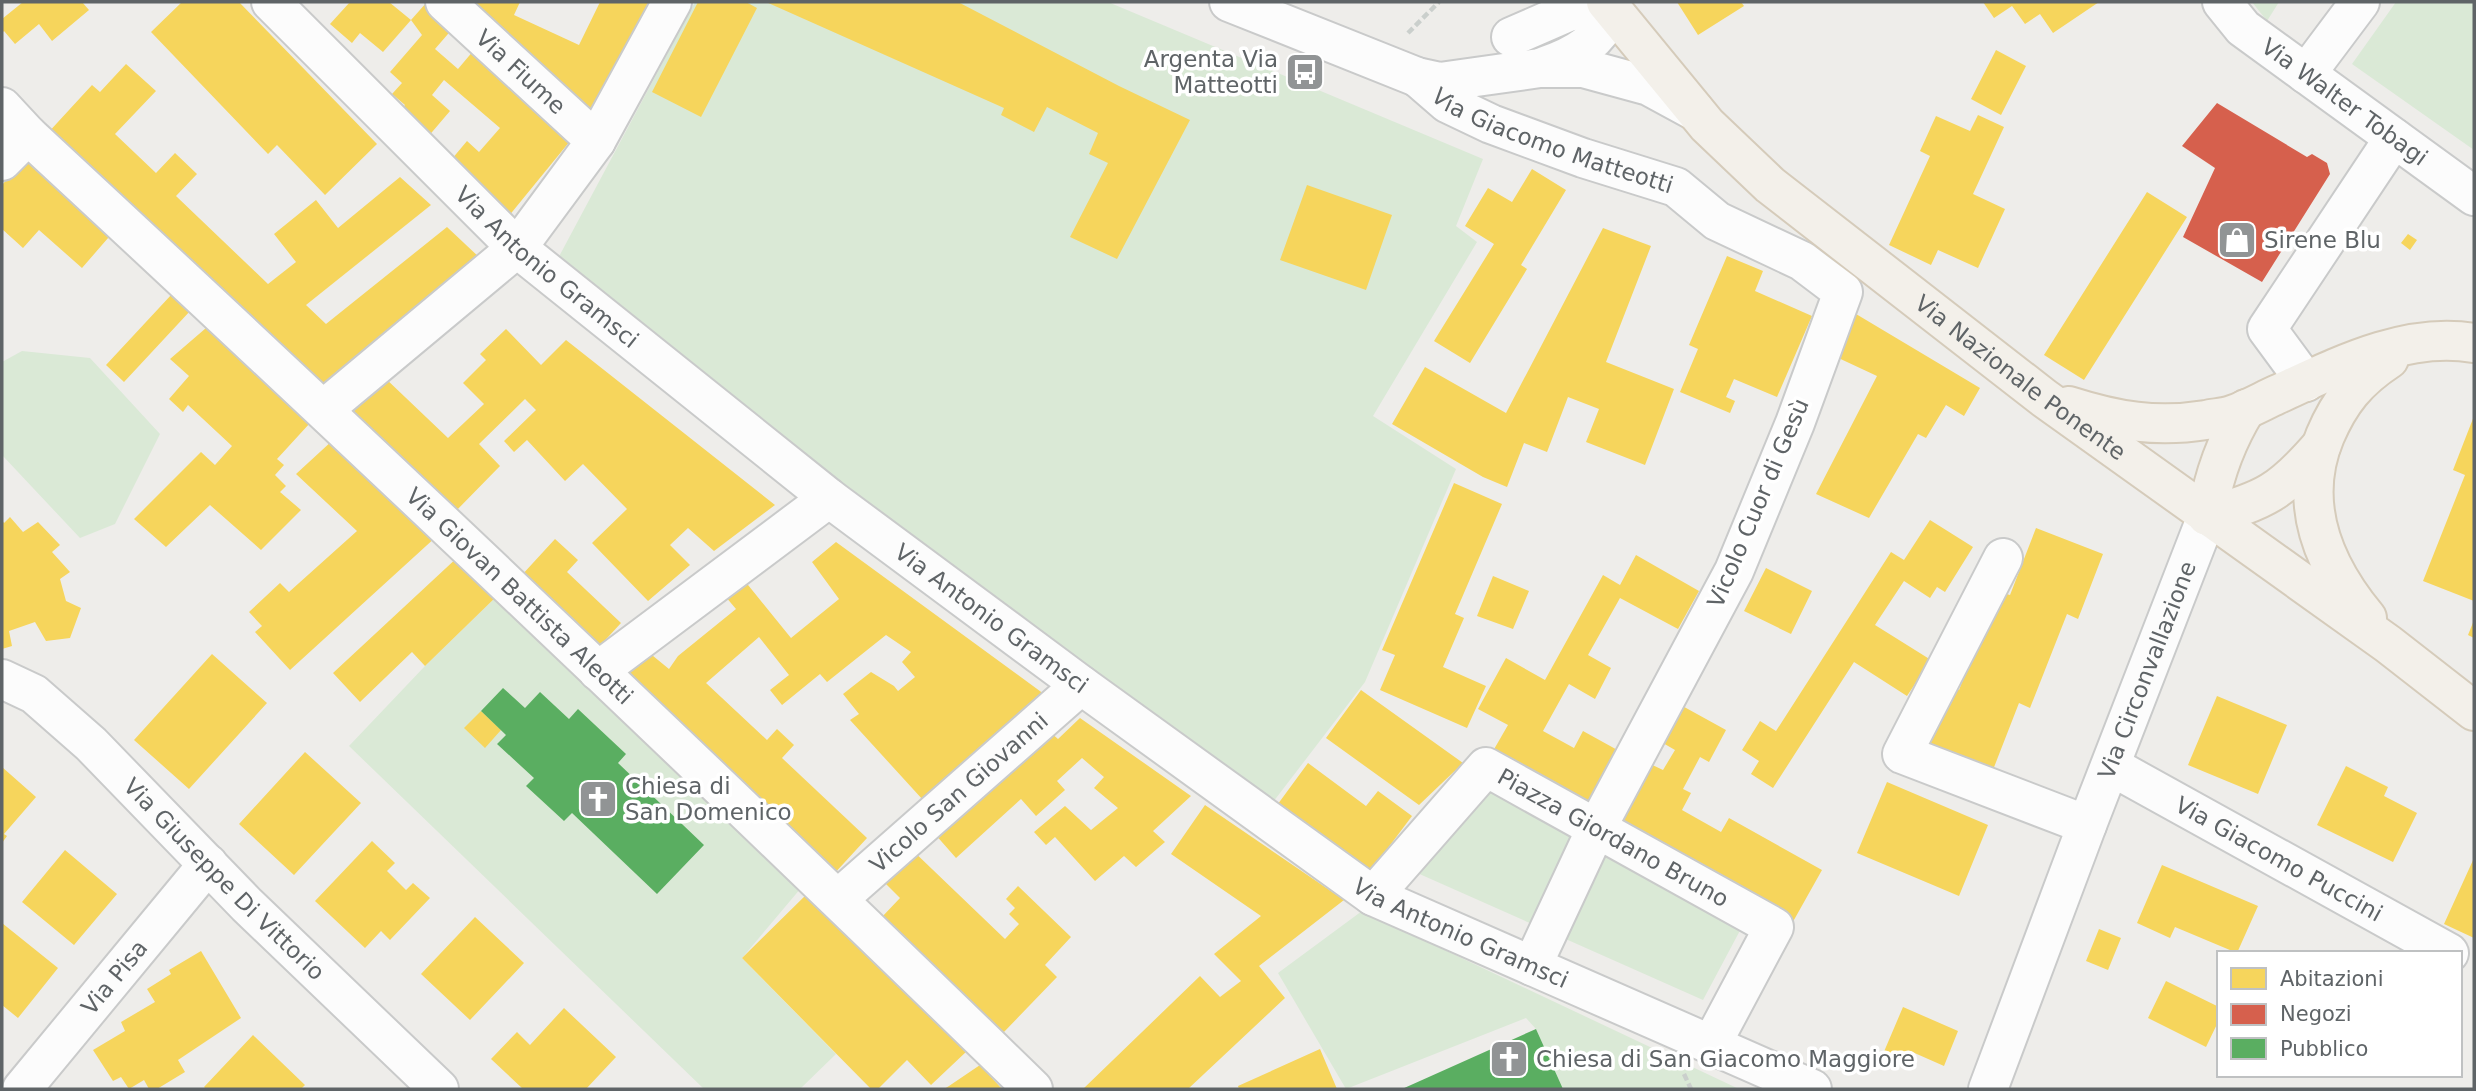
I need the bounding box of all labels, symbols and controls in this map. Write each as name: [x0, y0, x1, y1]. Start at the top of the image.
street label: Via Fiume: [471, 24, 571, 119]
street label: Via Walter Tobagi: [2257, 33, 2433, 171]
place label: Argenta Via Matteotti: [1144, 46, 1278, 98]
bus stop icon: Argenta Via Matteotti: [1284, 51, 1326, 93]
street label: Via Giacomo Matteotti: [1426, 83, 1676, 198]
street label: Via Antonio Gramsci: [450, 181, 644, 353]
shop icon: Sirene Blu: [2216, 219, 2258, 261]
place label: Sirene Blu: [2264, 227, 2381, 253]
street label: Via Nazionale Ponente: [1910, 290, 2131, 465]
street label: Vicolo Cuor di Gesù: [1702, 395, 1814, 611]
street label: Via Giovan Battista Aleotti: [401, 482, 638, 709]
street label: Via Antonio Gramsci: [890, 538, 1093, 699]
street label: Via Circonvallazione: [2093, 558, 2201, 783]
street label: Vicolo San Giovanni: [865, 707, 1053, 878]
street label: Piazza Giordano Bruno: [1493, 763, 1733, 912]
street label: Via Giuseppe Di Vittorio: [119, 773, 330, 985]
place label: Chiesa di San Domenico: [625, 773, 792, 825]
church icon: Chiesa di San Domenico: [577, 778, 619, 820]
street label: Via Giacomo Puccini: [2171, 791, 2387, 927]
street label: Via Antonio Gramsci: [1348, 873, 1572, 993]
street label: Via Pisa: [76, 935, 153, 1020]
legend: [2217, 951, 2462, 1077]
text: Abitazioni: [2280, 967, 2383, 991]
text: Negozi: [2280, 1002, 2352, 1026]
text: Pubblico: [2280, 1037, 2368, 1061]
church icon: Chiesa di San Giacomo Maggiore: [1488, 1038, 1530, 1080]
place label: Chiesa di San Giacomo Maggiore: [1536, 1046, 1915, 1072]

